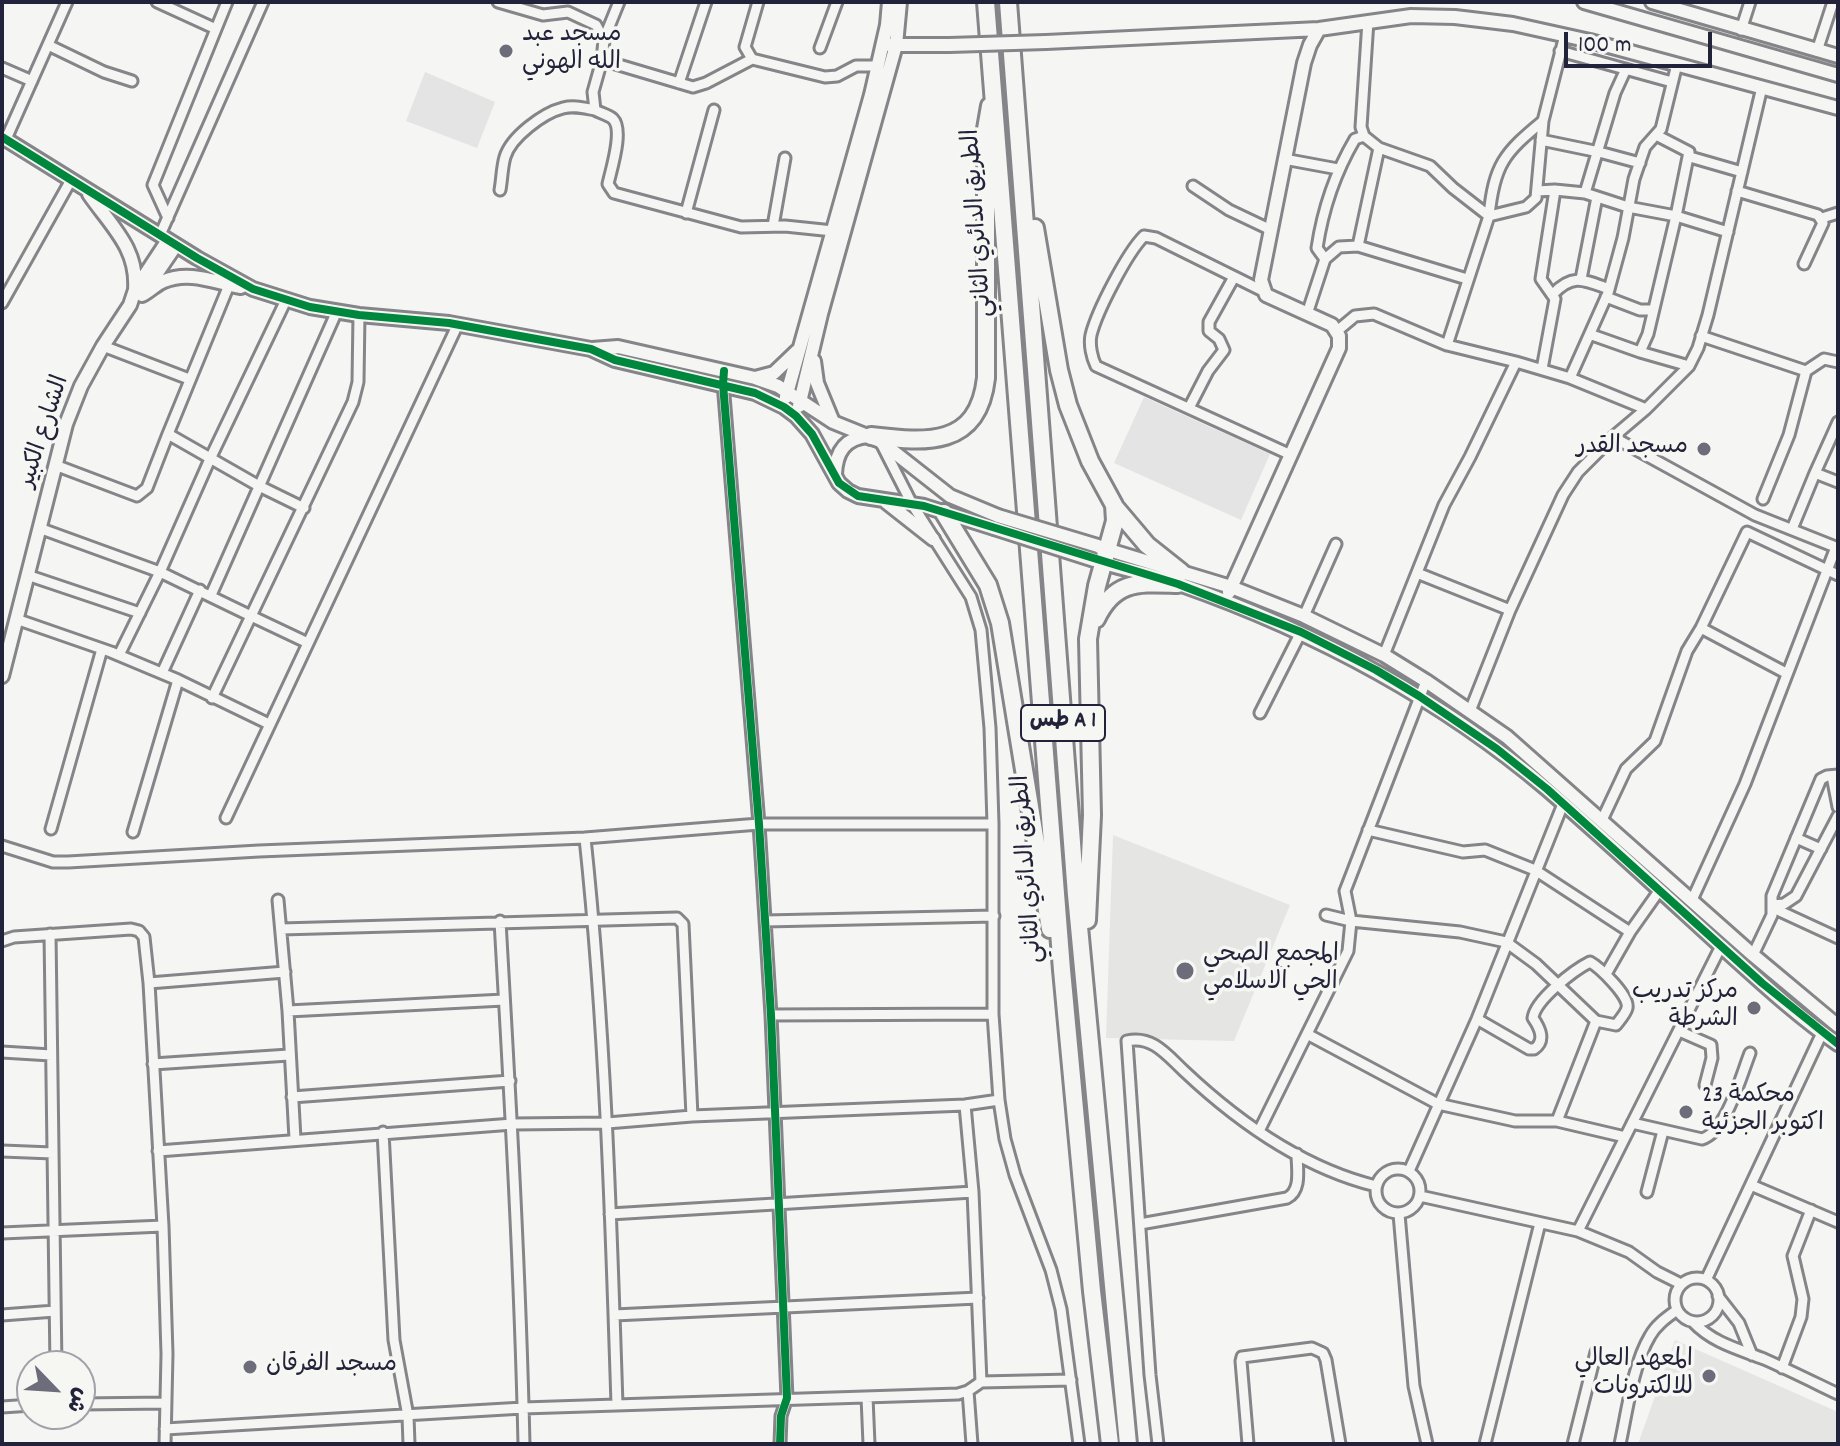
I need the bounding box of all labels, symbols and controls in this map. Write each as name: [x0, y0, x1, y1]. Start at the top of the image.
scale bar: [1568, 16, 1716, 66]
place label: مسجد عبد الله الهوني: [522, 23, 621, 79]
text: 100 m: [1578, 29, 1631, 63]
marker: مسجد عبد الله الهوني: [497, 42, 515, 60]
street label: الطريق الدائري الثاني: [959, 128, 1001, 318]
street label: الشارع الكبير: [14, 373, 78, 491]
place label: مسجد القدر: [1576, 435, 1688, 463]
marker: مسجد القدر: [1695, 440, 1713, 458]
road number: طس A 1: [1021, 705, 1105, 741]
street label: الطريق الدائري الثاني: [1009, 774, 1051, 964]
place label: المجمع الصحي الحي الاسلامي: [1203, 943, 1339, 999]
marker: المجمع الصحي الحي الاسلامي: [1174, 960, 1196, 982]
place label: مركز تدريب الشرطة: [1632, 980, 1738, 1036]
marker: مركز تدريب الشرطة: [1745, 999, 1763, 1017]
place label: محكمة 23 اكتوبر الجزئية: [1702, 1084, 1824, 1140]
marker: محكمة 23 اكتوبر الجزئية: [1677, 1103, 1695, 1121]
place label: المعهد العالي للالكترونات: [1574, 1348, 1693, 1404]
north arrow: [16, 1350, 96, 1430]
place label: مسجد الفرقان: [266, 1353, 397, 1381]
marker: مسجد الفرقان: [241, 1358, 259, 1376]
marker: المعهد العالي للالكترونات: [1700, 1367, 1718, 1385]
text: ش: [57, 1382, 96, 1417]

